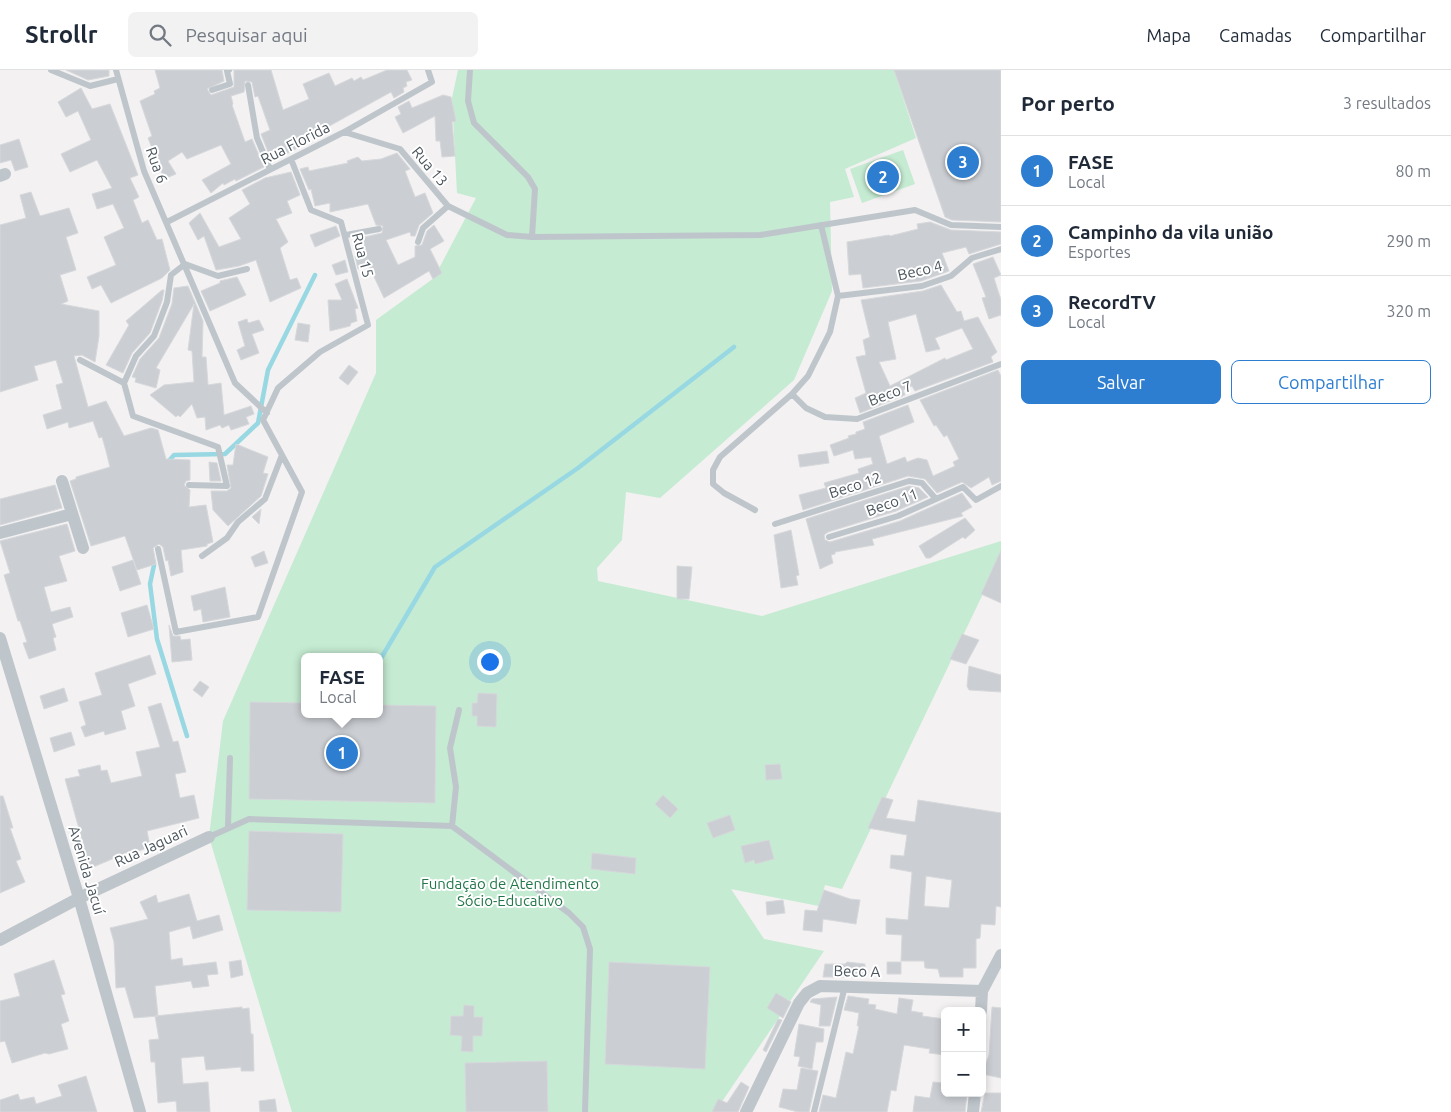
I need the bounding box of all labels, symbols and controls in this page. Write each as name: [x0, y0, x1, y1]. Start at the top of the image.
search box: [128, 12, 478, 57]
text: Strollr: [25, 21, 98, 48]
icon: search: [146, 21, 174, 49]
text: Pesquisar aqui: [186, 24, 308, 46]
text: Mapa: [1146, 25, 1191, 45]
text: Camadas: [1219, 25, 1292, 45]
text: Compartilhar: [1320, 25, 1426, 45]
text: Por perto: [1021, 91, 1115, 115]
text: 3 resultados: [1343, 94, 1431, 112]
street label: Rua Florida: [258, 118, 332, 168]
street label: Rua 13: [409, 143, 451, 189]
pin: 3: [947, 143, 979, 181]
street label: Rua 6: [143, 144, 171, 186]
text: FASE: [1068, 151, 1114, 173]
pin: 2: [867, 158, 899, 196]
text: 1: [1032, 162, 1042, 180]
text: 80 m: [1395, 162, 1431, 180]
text: Local: [1068, 173, 1105, 191]
text: Campinho da vila união: [1068, 221, 1274, 243]
street label: Rua 15: [349, 231, 377, 279]
text: 2: [1032, 232, 1042, 250]
text: 290 m: [1386, 232, 1431, 250]
text: Esportes: [1068, 243, 1131, 261]
street label: Beco 4: [896, 257, 944, 283]
text: RecordTV: [1068, 291, 1156, 313]
text: 3: [1032, 302, 1042, 320]
text: 320 m: [1386, 302, 1431, 320]
text: Local: [1068, 313, 1105, 331]
button: Salvar: [1021, 360, 1221, 404]
button: Compartilhar: [1231, 360, 1431, 404]
street label: Beco 7: [866, 377, 914, 409]
street label: Beco 12: [827, 469, 883, 501]
street label: Beco 11: [864, 485, 920, 519]
your location: [477, 649, 503, 675]
popup: [301, 653, 383, 718]
text: FASE: [319, 666, 365, 688]
text: Local: [319, 688, 357, 706]
pin: 1: [326, 734, 358, 772]
street label: Rua Jaguari: [112, 822, 190, 870]
street label: Avenida Jacuí: [65, 824, 109, 917]
park label: Fundação de Atendimento Sócio-Educativo: [421, 875, 599, 909]
street label: Beco A: [834, 962, 881, 980]
map controls: [941, 1007, 986, 1097]
button: +: [941, 1007, 986, 1052]
button: −: [941, 1052, 986, 1097]

